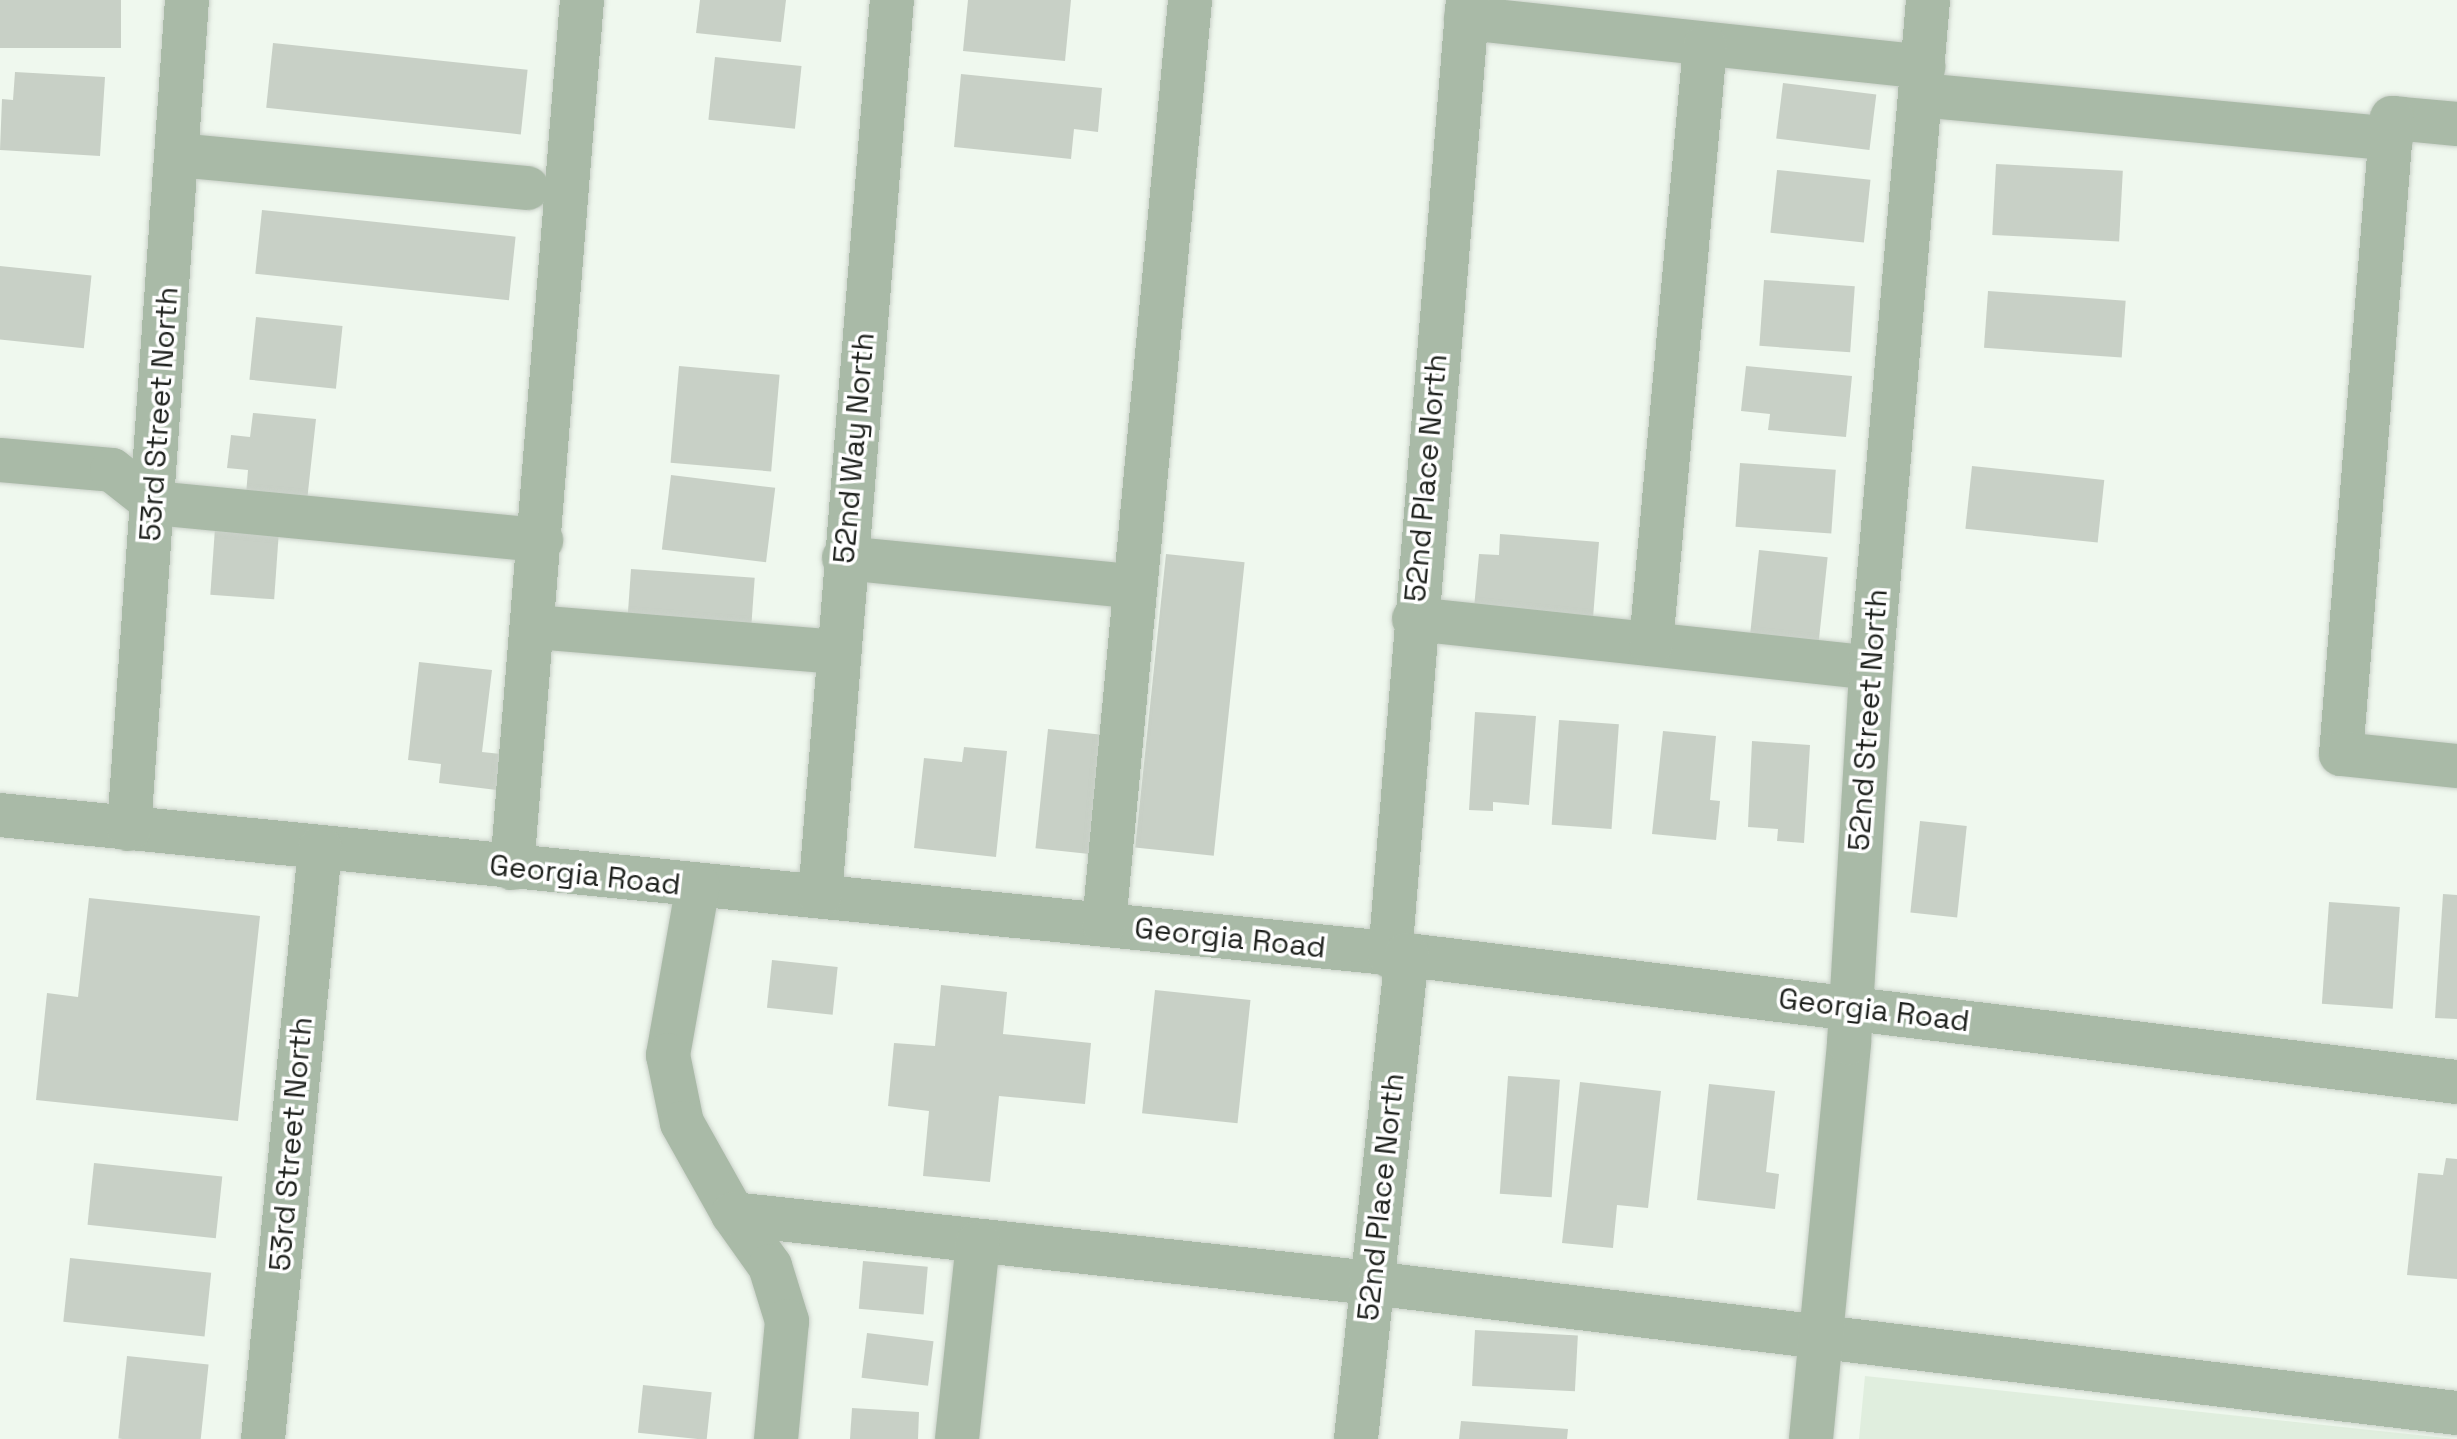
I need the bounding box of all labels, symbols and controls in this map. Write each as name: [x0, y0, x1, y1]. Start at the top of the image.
street label: 53rd Street North: [132, 285, 186, 543]
street label: 52nd Way North: [826, 331, 882, 565]
street label: 52nd Place North: [1397, 352, 1455, 604]
street label: 52nd Street North: [1841, 588, 1895, 852]
street label: Georgia Road: [488, 847, 682, 903]
street label: Georgia Road: [1133, 910, 1327, 966]
street label: Georgia Road: [1776, 980, 1972, 1040]
street label: 53rd Street North: [262, 1015, 320, 1273]
street label: 52nd Place North: [1350, 1071, 1412, 1323]

